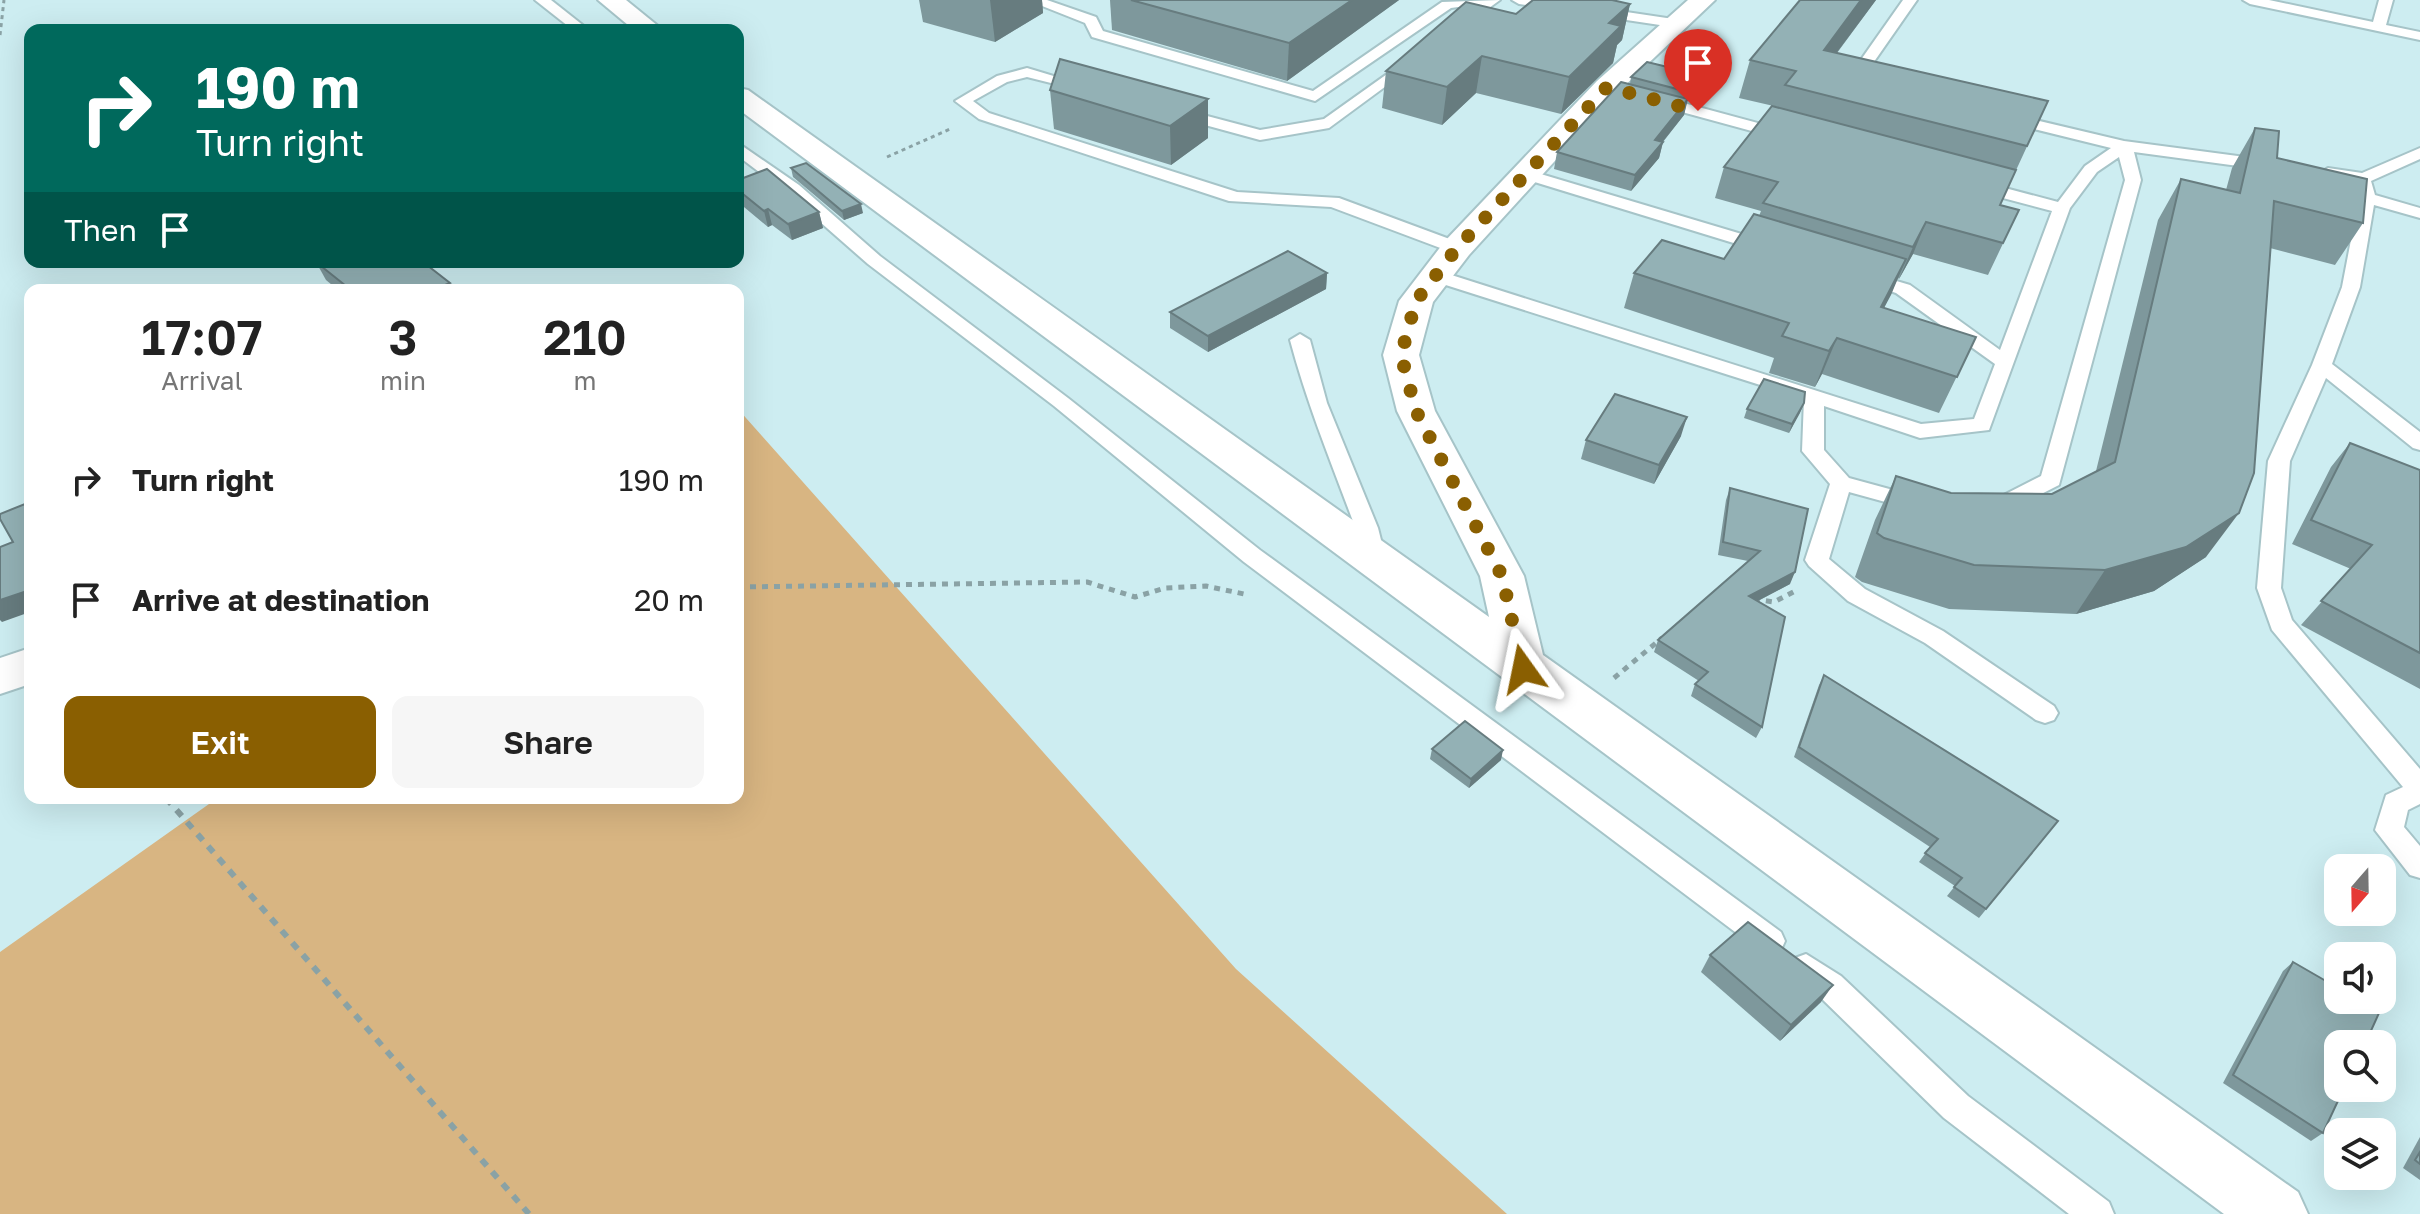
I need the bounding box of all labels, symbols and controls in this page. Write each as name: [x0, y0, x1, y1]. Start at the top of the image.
pin: [1664, 29, 1732, 111]
icon: arrive: [1676, 41, 1720, 85]
text: 190 m: [196, 53, 360, 120]
icon: right: [64, 56, 168, 160]
text: Turn right: [196, 121, 364, 164]
icon: arrive: [153, 208, 197, 252]
text: Then: [64, 212, 137, 248]
text: 17:07: [141, 308, 263, 366]
text: 3: [388, 308, 417, 366]
text: 210: [543, 308, 627, 366]
text: Arrival: [161, 365, 243, 396]
text: min: [380, 365, 426, 396]
text: m: [573, 365, 596, 396]
icon: right: [64, 458, 108, 502]
text: Turn right: [132, 462, 274, 498]
text: 190 m: [619, 462, 704, 498]
icon: arrive: [64, 578, 108, 622]
text: Arrive at destination: [132, 582, 429, 618]
text: 20 m: [634, 582, 704, 618]
position arrow: [1481, 627, 1565, 711]
button: Exit: [64, 696, 376, 788]
button: Share: [392, 696, 704, 788]
north arrow: [2324, 854, 2396, 926]
map controls: [2324, 854, 2396, 1190]
button: sound: [2324, 942, 2396, 1014]
button: search: [2324, 1030, 2396, 1102]
button: layers: [2324, 1118, 2396, 1190]

